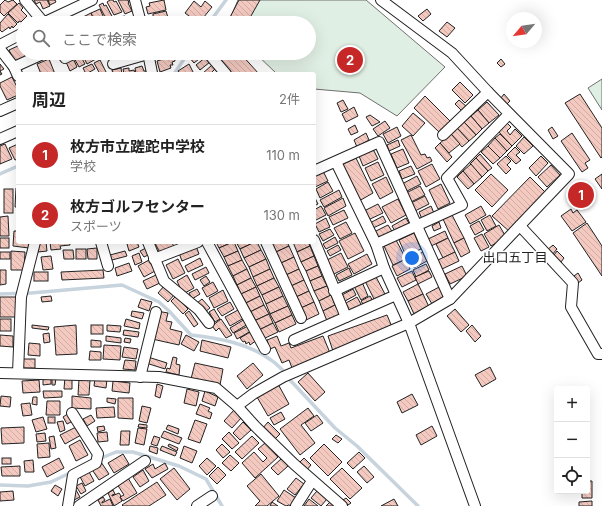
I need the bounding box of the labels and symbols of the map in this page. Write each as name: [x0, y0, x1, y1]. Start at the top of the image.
north arrow: [506, 12, 542, 48]
pin: 2: [337, 45, 363, 75]
pin: 1: [568, 180, 594, 210]
your location: [402, 248, 422, 268]
district label: 出口五丁目: [482, 249, 548, 265]

